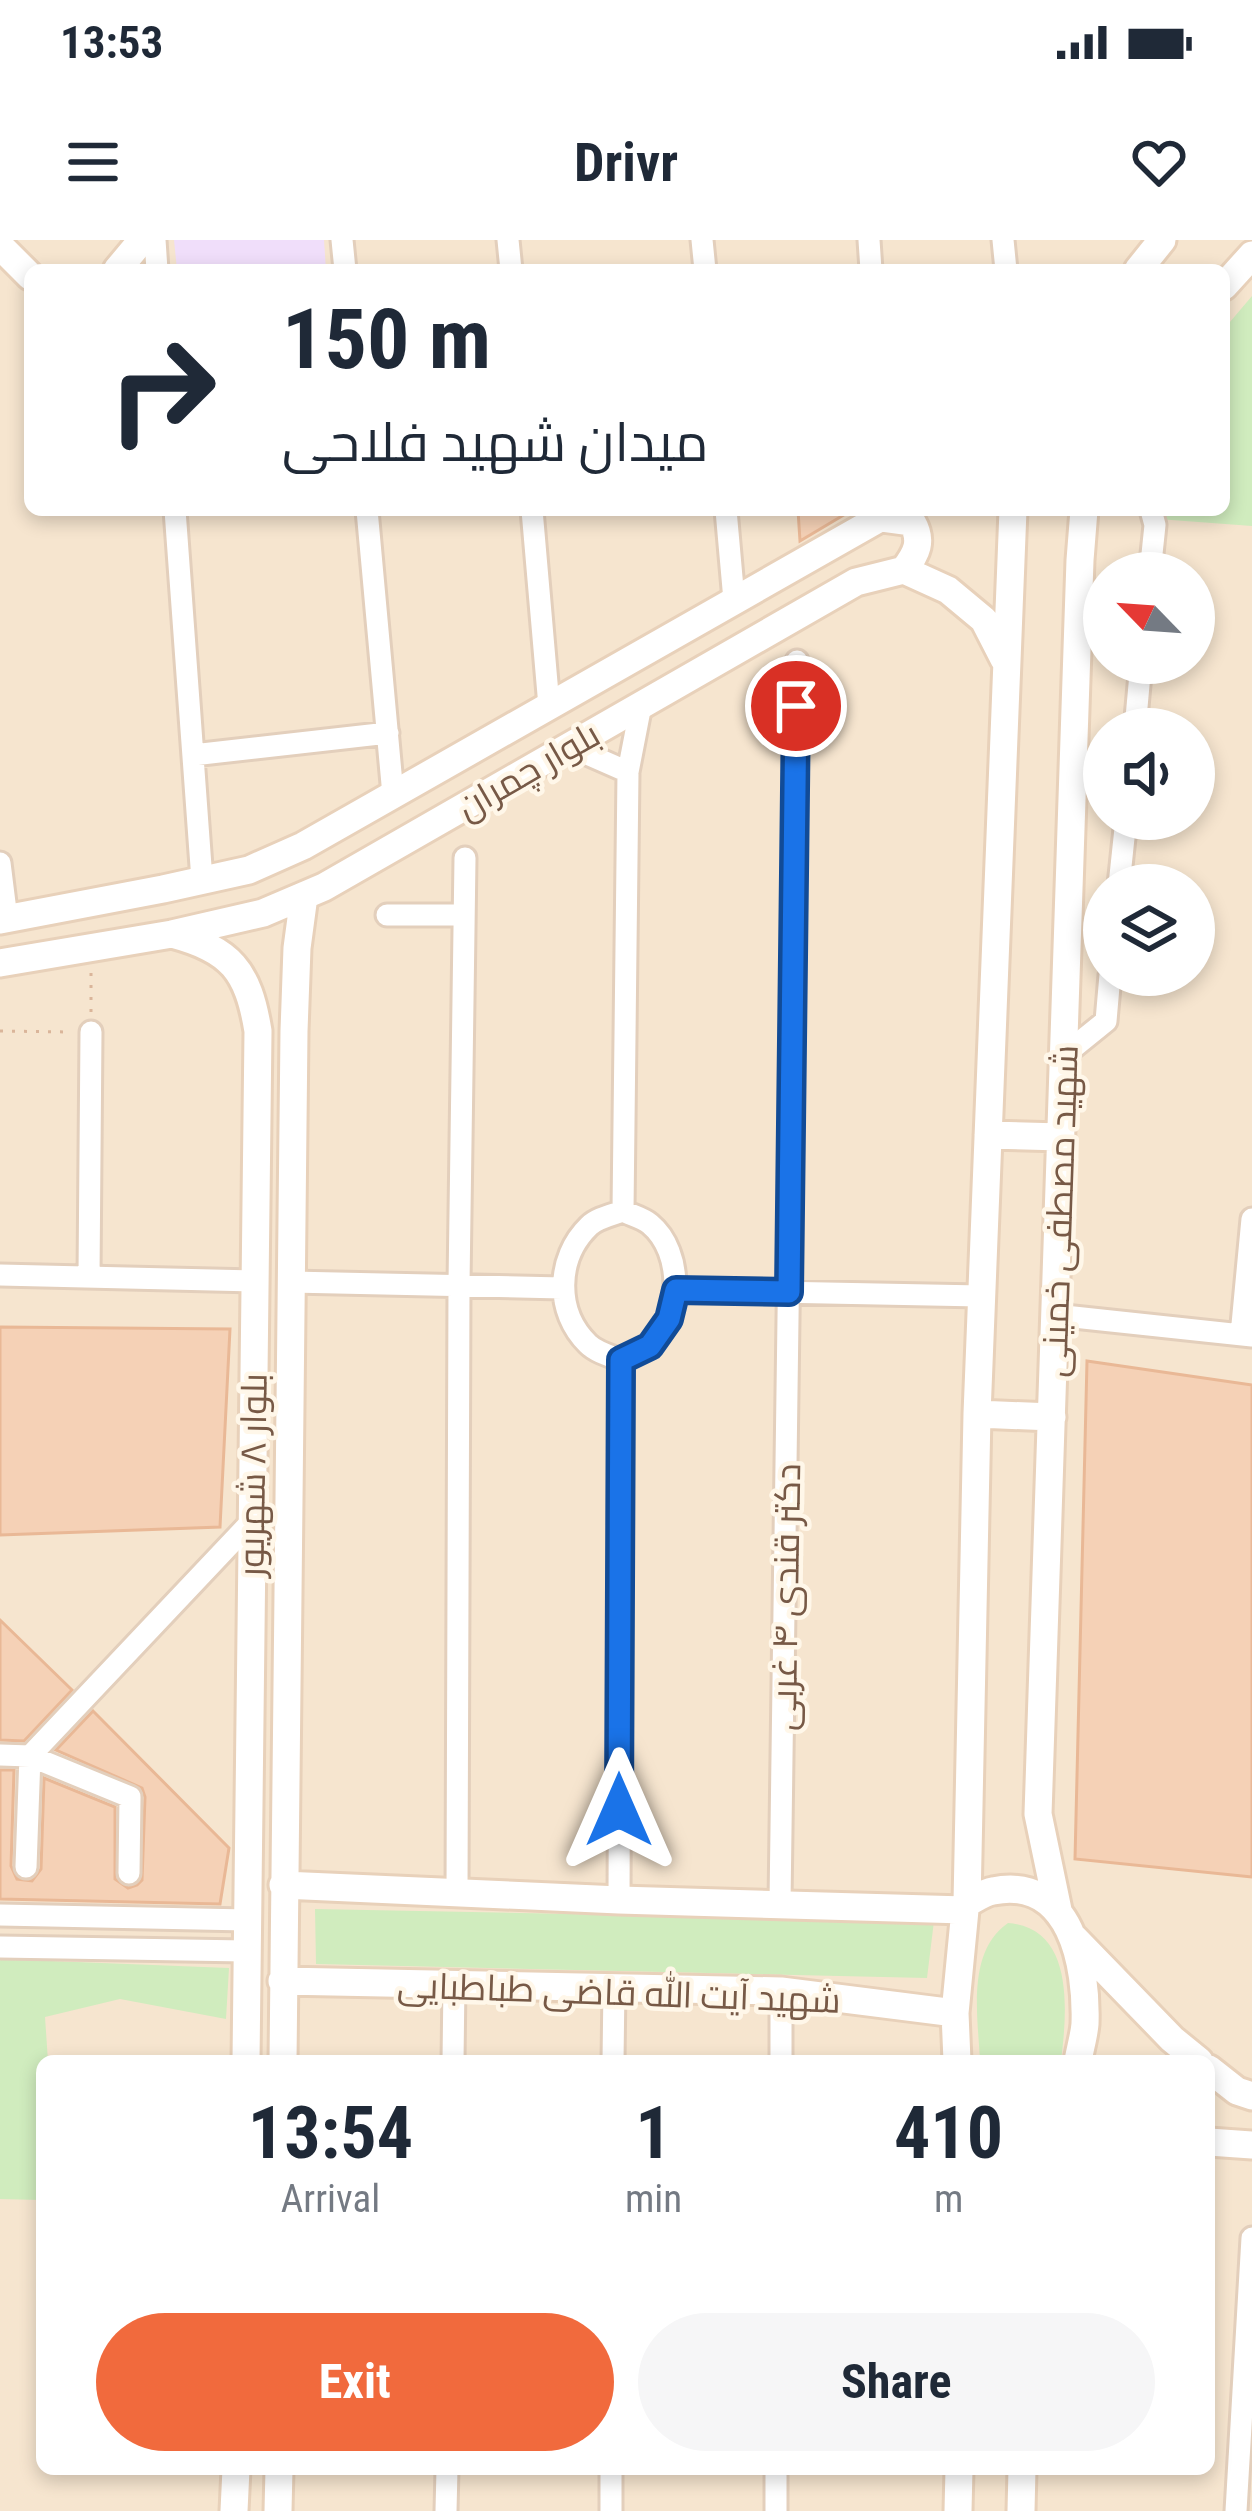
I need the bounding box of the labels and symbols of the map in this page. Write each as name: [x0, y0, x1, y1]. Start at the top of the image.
north arrow: [1083, 552, 1215, 684]
pin: [745, 655, 847, 757]
street label: بلوار چمران: [450, 713, 608, 830]
street label: شهید مصطفی خمینی: [1033, 1044, 1087, 1378]
street label: بلوار ۸ شهریور: [230, 1373, 276, 1579]
street label: دکتر قندی ۴ غربی: [763, 1463, 809, 1731]
position arrow: [556, 1747, 682, 1873]
street label: شهید آیت الله قاضی طباطبایی: [396, 1961, 842, 2022]

